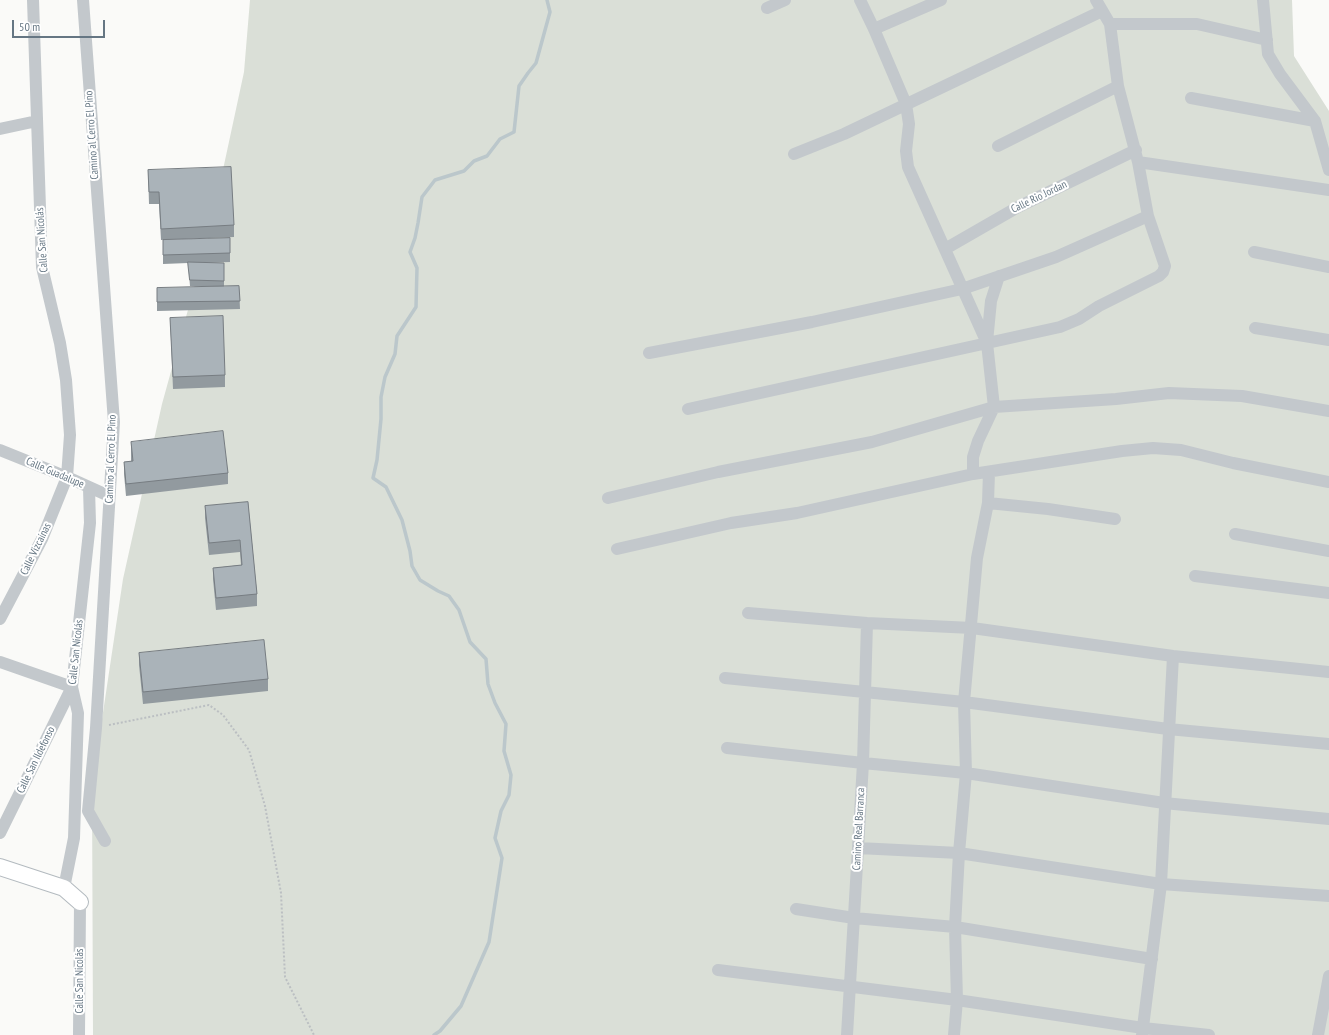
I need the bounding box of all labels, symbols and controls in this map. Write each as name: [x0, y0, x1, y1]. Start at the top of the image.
scale bar: [14, 12, 107, 38]
text: 50 m: [19, 19, 40, 34]
street label: Camino al Cerro El Pino: [82, 90, 102, 180]
street label: Calle Rio Jordan: [1009, 178, 1069, 216]
street label: Calle San Nicolás: [33, 207, 51, 273]
street label: Camino al Cerro El Pino: [103, 414, 119, 504]
street label: Calle Guadalupe: [24, 455, 86, 491]
street label: Calle Vizcaínas: [18, 521, 54, 577]
street label: Calle San Nicolás: [66, 619, 86, 685]
street label: Calle San Ildefonso: [14, 724, 58, 796]
street label: Camino Real Barranca: [850, 787, 868, 871]
street label: Calle San Nicolás: [73, 948, 87, 1014]

